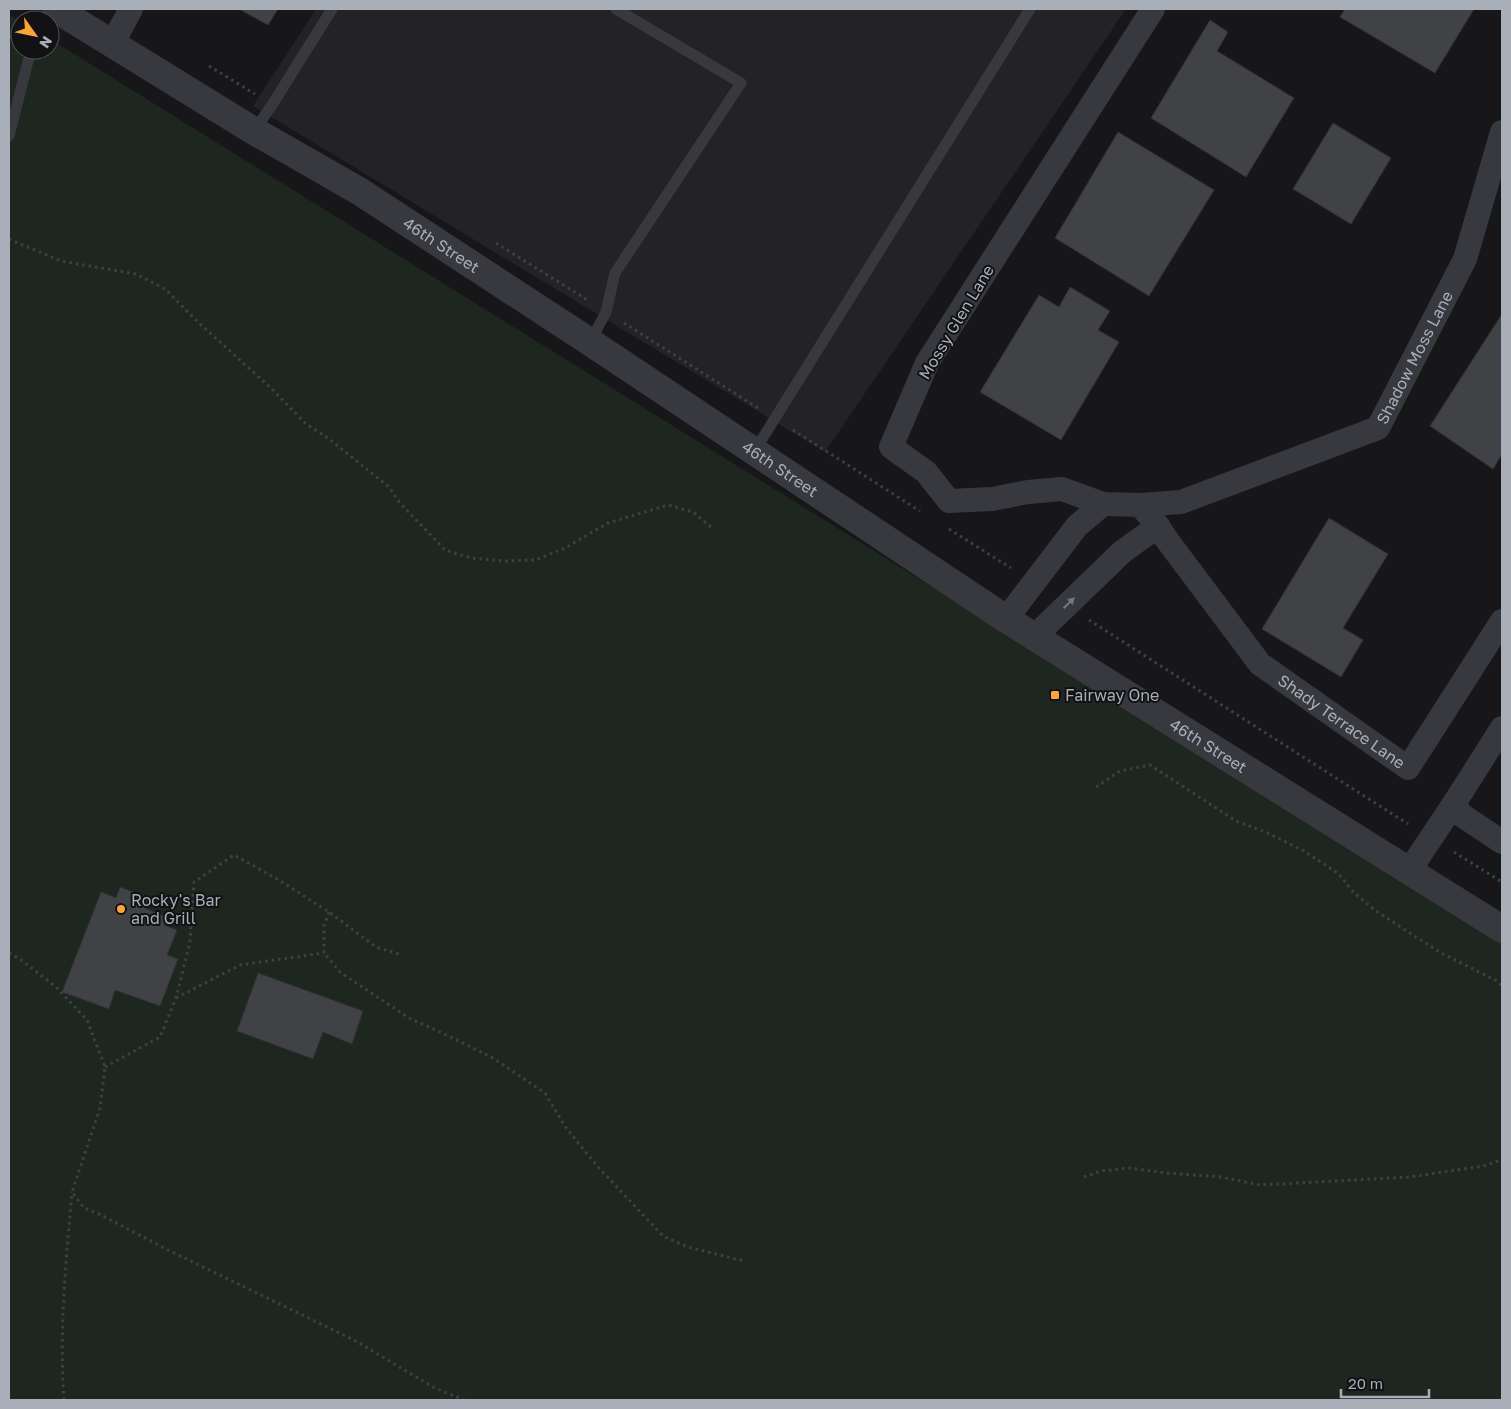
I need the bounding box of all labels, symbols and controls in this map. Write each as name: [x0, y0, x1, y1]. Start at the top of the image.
north arrow: [10, 10, 60, 60]
text: N: [36, 33, 56, 51]
street label: 46th Street: [400, 213, 483, 277]
street label: Mossy Glen Lane: [914, 261, 998, 383]
street label: Shadow Moss Lane: [1372, 287, 1457, 427]
street label: 46th Street: [738, 436, 822, 501]
one-way arrow: [1062, 597, 1074, 609]
street label: Shady Terrace Lane: [1274, 670, 1409, 773]
place label: Fairway One: [1065, 685, 1159, 705]
marker: Fairway One: [1049, 689, 1061, 701]
street label: 46th Street: [1166, 714, 1251, 777]
place label: Rocky's Bar and Grill: [131, 890, 221, 928]
marker: Rocky's Bar and Grill: [115, 903, 127, 915]
scale bar: [1341, 1366, 1428, 1398]
text: 20 m: [1348, 1374, 1383, 1392]

